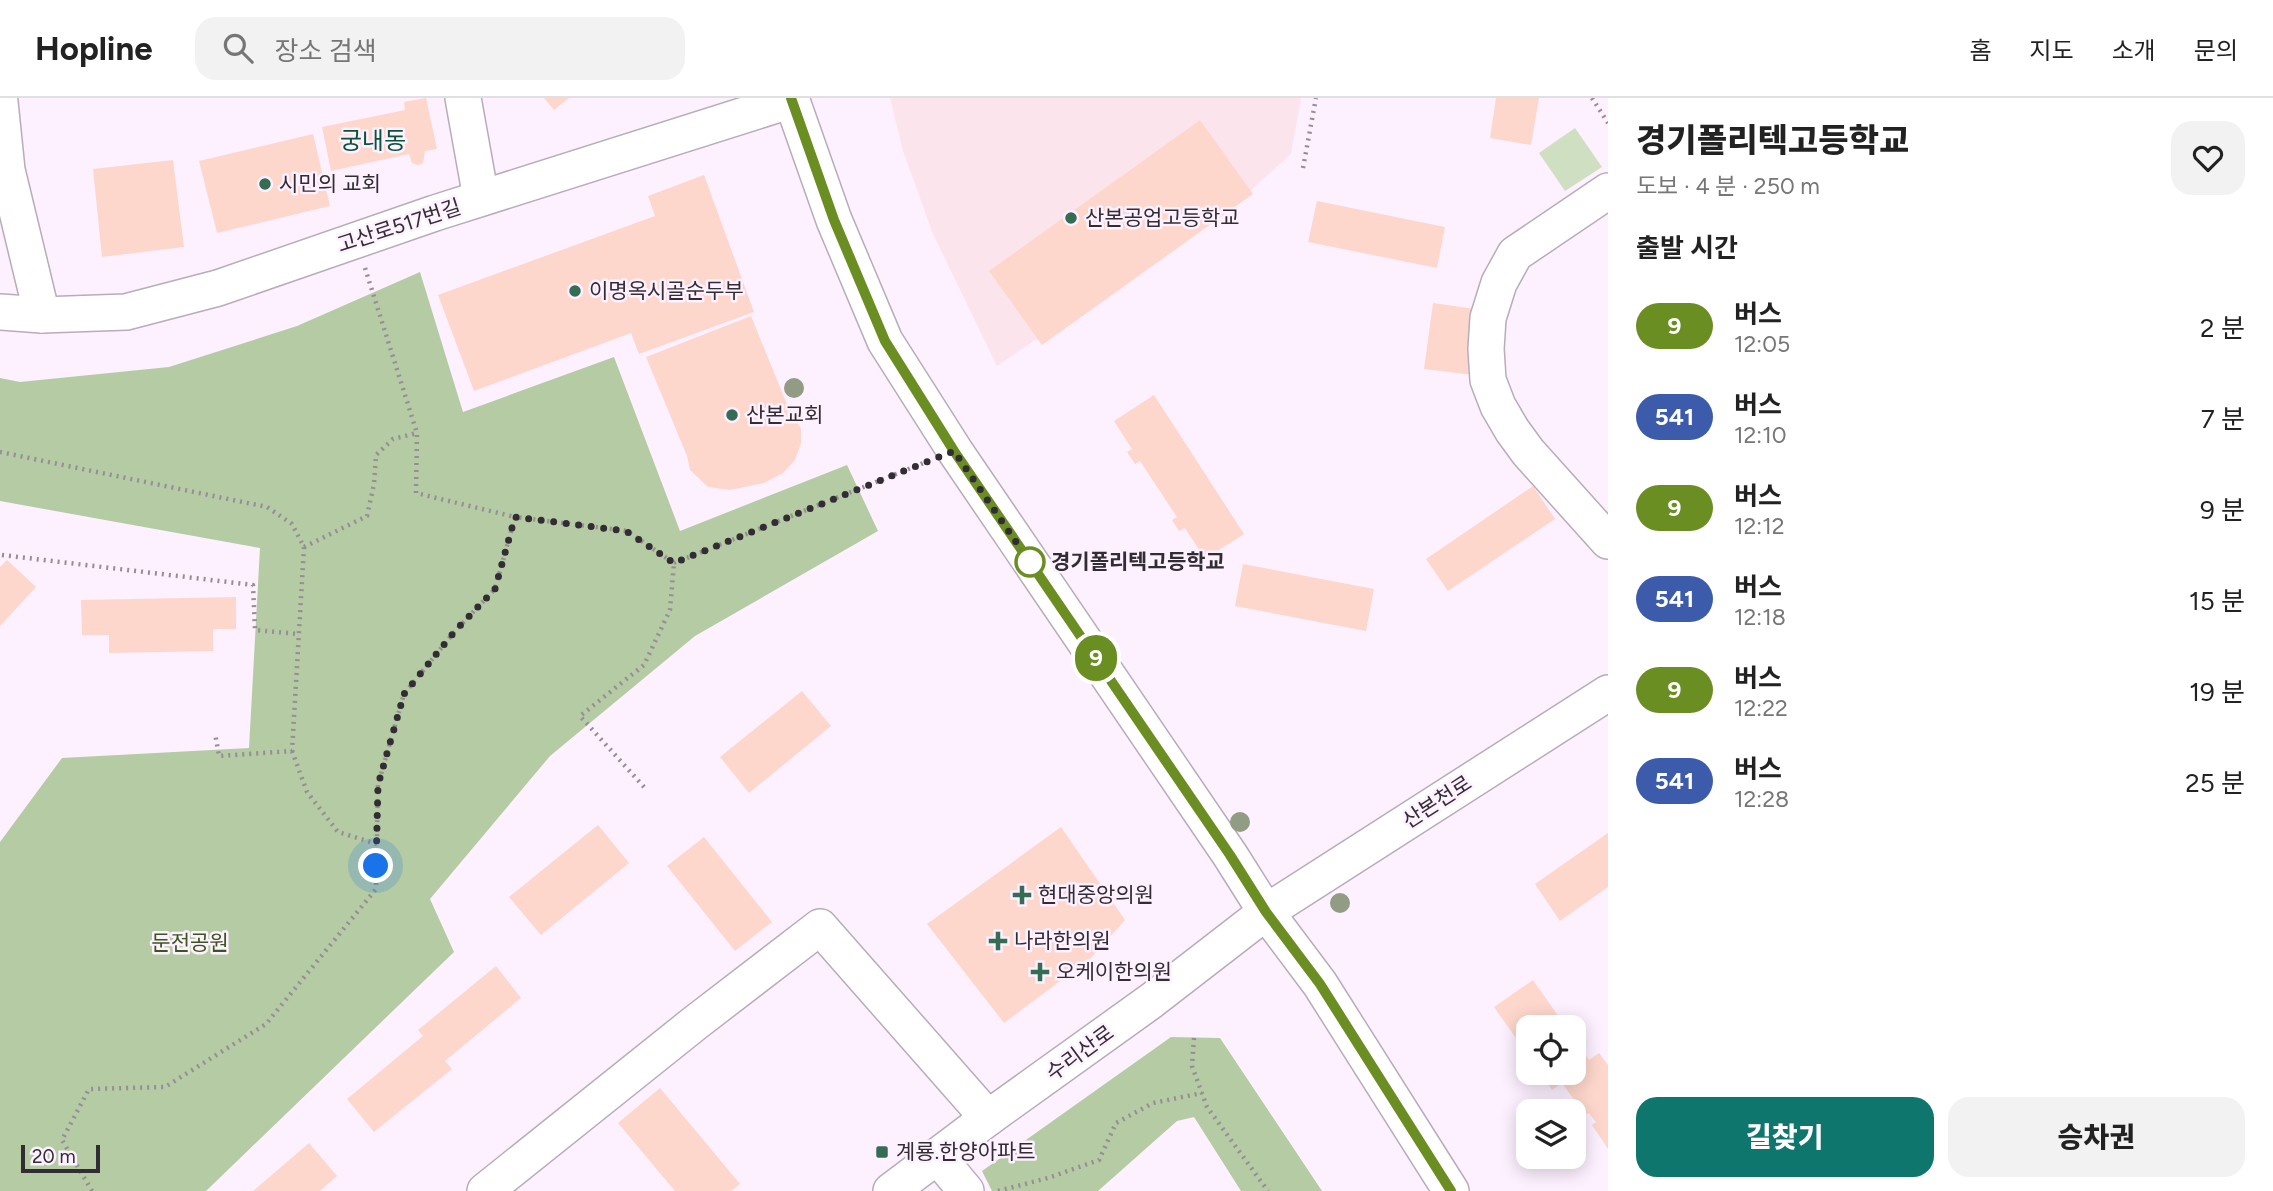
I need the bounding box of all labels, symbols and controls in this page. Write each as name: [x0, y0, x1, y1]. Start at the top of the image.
search box: [195, 17, 685, 80]
text: Hopline: [35, 29, 153, 68]
icon: search: [219, 29, 257, 67]
text: 장소 검색: [275, 35, 377, 67]
text: 홈: [1969, 36, 1991, 65]
text: 지도: [2029, 36, 2074, 65]
text: 소개: [2112, 36, 2156, 65]
text: 문의: [2194, 36, 2238, 65]
text: 경기폴리텍고등학교: [1636, 121, 1909, 160]
button: heart: [2171, 121, 2245, 195]
district label: 궁내동: [340, 126, 406, 155]
place label: 시민의 교회: [279, 171, 381, 196]
text: 도보 · 4 분 · 250 m: [1636, 172, 1820, 200]
marker: 시민의 교회: [257, 176, 273, 192]
street label: 고산로517번길: [334, 194, 464, 257]
place label: 산본공업고등학교: [1085, 205, 1240, 230]
marker: 산본공업고등학교: [1063, 210, 1079, 226]
text: 출발 시간: [1636, 232, 1738, 264]
place label: 이명옥시골순두부: [589, 278, 744, 303]
marker: 이명옥시골순두부: [567, 283, 583, 299]
text: 버스: [1734, 298, 1782, 330]
text: 9: [1668, 311, 1681, 340]
text: 2 분: [2200, 312, 2245, 344]
text: 12:05: [1734, 330, 1790, 358]
text: 버스: [1734, 389, 1782, 421]
place label: 산본교회: [746, 402, 823, 427]
text: 541: [1655, 402, 1694, 431]
text: 7 분: [2201, 403, 2245, 435]
marker: 산본교회: [724, 407, 740, 423]
text: 12:10: [1734, 421, 1786, 449]
text: 버스: [1734, 480, 1782, 512]
text: 9: [1668, 493, 1681, 522]
text: 9 분: [2200, 494, 2245, 526]
text: 12:12: [1734, 512, 1785, 540]
marker: 경기폴리텍고등학교: [1015, 547, 1045, 577]
place label: 경기폴리텍고등학교: [1051, 549, 1225, 574]
text: 버스: [1734, 571, 1782, 603]
text: 541: [1655, 584, 1694, 613]
text: 15 분: [2189, 585, 2245, 617]
text: 12:18: [1734, 603, 1786, 631]
line badge: 9: [1073, 635, 1119, 681]
text: 9: [1089, 643, 1103, 672]
text: 버스: [1734, 662, 1782, 694]
text: 9: [1668, 675, 1681, 704]
text: 19 분: [2189, 676, 2245, 708]
text: 12:22: [1734, 694, 1788, 722]
text: 버스: [1734, 753, 1782, 785]
text: 541: [1655, 766, 1694, 795]
text: 25 분: [2185, 767, 2245, 799]
street label: 산본천로: [1398, 770, 1476, 833]
text: 12:28: [1734, 785, 1789, 813]
your location: [358, 848, 393, 883]
place label: 현대중앙의원: [1038, 882, 1154, 907]
marker: 현대중앙의원: [1012, 885, 1032, 905]
place label: 나라한의원: [1014, 928, 1111, 953]
park label: 둔전공원: [151, 930, 229, 955]
marker: 나라한의원: [988, 931, 1008, 951]
place label: 오케이한의원: [1056, 959, 1172, 984]
marker: 오케이한의원: [1030, 962, 1050, 982]
map controls: [1516, 1015, 1586, 1169]
button: locate: [1516, 1015, 1586, 1085]
street label: 수리산로: [1041, 1020, 1118, 1085]
button: 길찾기: [1636, 1097, 1934, 1177]
button: 승차권: [1948, 1097, 2245, 1177]
button: layers: [1516, 1099, 1586, 1169]
place label: 계룡.한양아파트: [896, 1139, 1036, 1164]
scale bar: [21, 1142, 100, 1174]
marker: 계룡.한양아파트: [874, 1144, 890, 1160]
text: 20 m: [32, 1145, 76, 1168]

